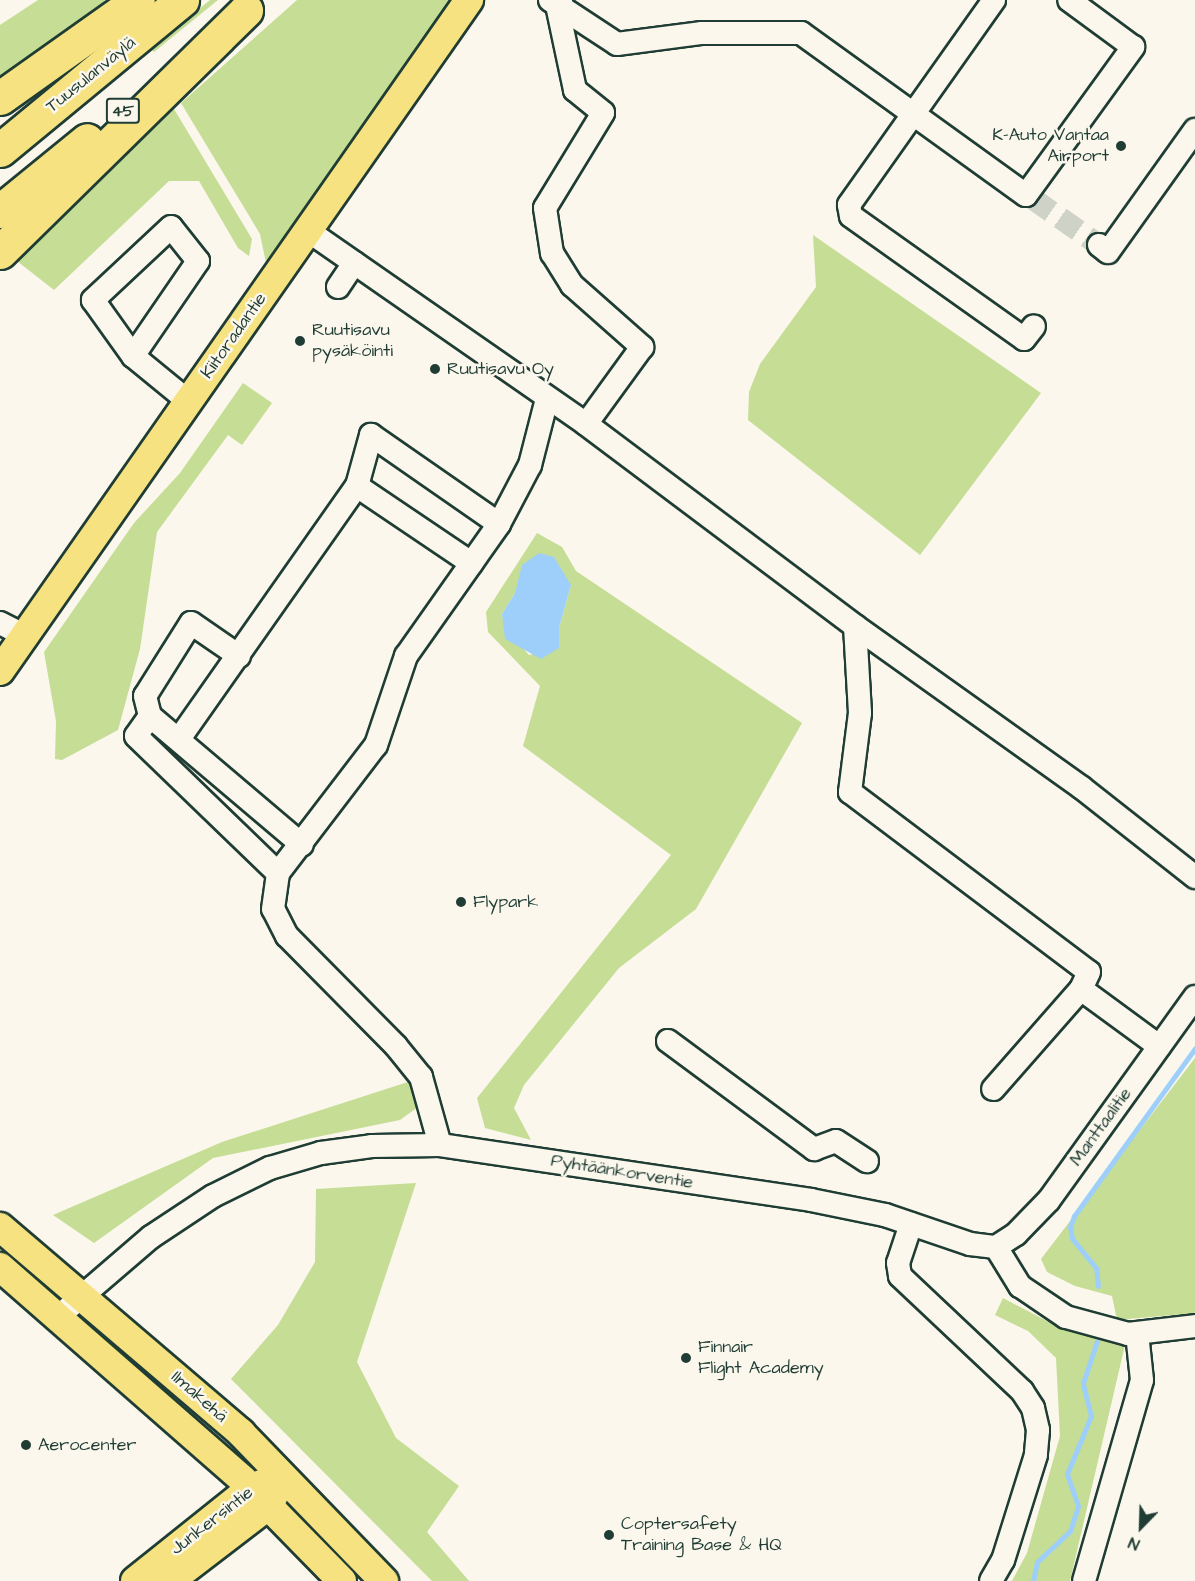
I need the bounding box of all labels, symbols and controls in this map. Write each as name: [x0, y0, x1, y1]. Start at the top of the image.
street label: Tuusulanväylä: [42, 32, 140, 118]
road number: 45: [105, 98, 141, 124]
place label: K-Auto Vantaa Airport: [992, 125, 1109, 168]
marker: K-Auto Vantaa Airport: [1114, 139, 1128, 153]
street label: Kiitoradantie: [196, 289, 272, 383]
place label: Ruutisavu pysäköinti: [312, 320, 393, 362]
marker: Ruutisavu pysäköinti: [293, 334, 307, 348]
place label: Ruutisavu Oy: [447, 358, 554, 380]
marker: Ruutisavu Oy: [428, 362, 442, 376]
place label: Flypark: [473, 891, 538, 913]
marker: Flypark: [454, 895, 468, 909]
street label: Manttaalitie: [1065, 1084, 1137, 1170]
street label: Pyhtäänkorventie: [549, 1150, 695, 1194]
place label: Finnair Flight Academy: [698, 1337, 824, 1380]
marker: Finnair Flight Academy: [679, 1351, 693, 1365]
street label: Ilmakehä: [166, 1367, 232, 1427]
place label: Aerocenter: [38, 1434, 136, 1456]
marker: Aerocenter: [19, 1438, 33, 1452]
street label: Junkersintie: [166, 1482, 258, 1560]
north arrow: [1111, 1497, 1171, 1557]
place label: Coptersafety Training Base & HQ: [621, 1514, 782, 1556]
marker: Coptersafety Training Base & HQ: [602, 1528, 616, 1542]
text: N: [1125, 1531, 1143, 1556]

